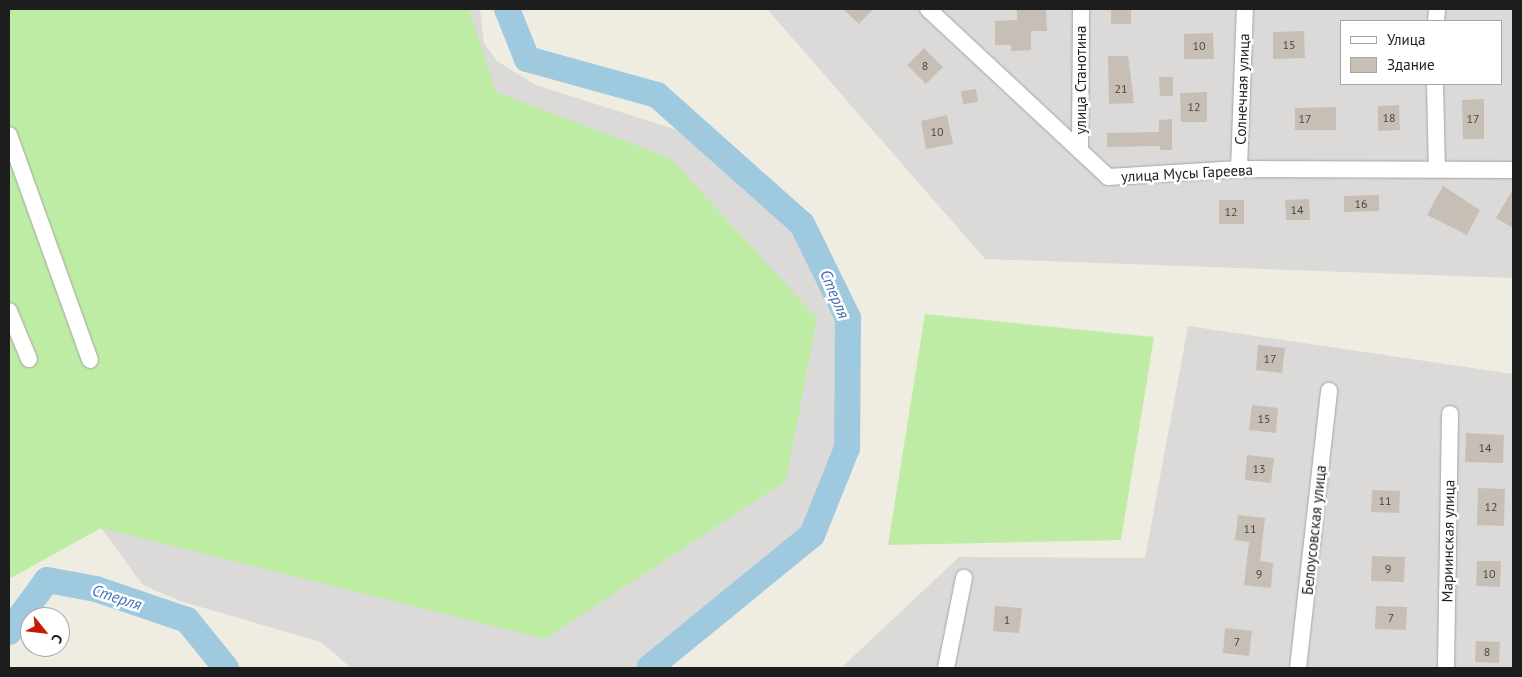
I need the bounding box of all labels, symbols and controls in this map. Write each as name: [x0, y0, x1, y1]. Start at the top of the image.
legend: [1340, 20, 1502, 85]
street label: улица Станотина: [1072, 26, 1090, 134]
text: Улица: [1387, 30, 1425, 49]
street label: Солнечная улица: [1231, 33, 1253, 145]
house number: 15: [1282, 38, 1296, 52]
house number: 10: [1192, 39, 1206, 53]
text: Здание: [1387, 55, 1435, 74]
house number: 8: [922, 59, 928, 73]
house number: 21: [1114, 82, 1128, 96]
house number: 12: [1187, 100, 1201, 114]
house number: 18: [1382, 111, 1396, 125]
house number: 17: [1298, 112, 1312, 126]
house number: 17: [1466, 112, 1480, 126]
house number: 10: [930, 125, 944, 139]
street label: улица Мусы Гареева: [1121, 161, 1253, 185]
house number: 16: [1354, 197, 1368, 211]
house number: 14: [1290, 203, 1304, 217]
house number: 12: [1224, 205, 1238, 219]
water label: Стерля: [816, 267, 854, 321]
house number: 17: [1263, 352, 1277, 366]
house number: 15: [1257, 412, 1271, 426]
house number: 14: [1478, 441, 1492, 455]
house number: 13: [1252, 462, 1266, 476]
street label: Белоусовская улица: [1298, 464, 1330, 596]
street label: Мариинская улица: [1438, 480, 1458, 602]
house number: 11: [1378, 494, 1392, 508]
house number: 12: [1484, 500, 1498, 514]
house number: 11: [1243, 522, 1257, 536]
house number: 9: [1385, 562, 1391, 576]
house number: 9: [1256, 567, 1262, 581]
house number: 10: [1482, 567, 1496, 581]
water label: Стерля: [90, 580, 144, 614]
north arrow: [20, 607, 70, 657]
house number: 7: [1388, 611, 1394, 625]
house number: 1: [1004, 613, 1010, 627]
text: С: [47, 631, 67, 647]
house number: 7: [1234, 635, 1240, 649]
house number: 8: [1484, 645, 1490, 659]

